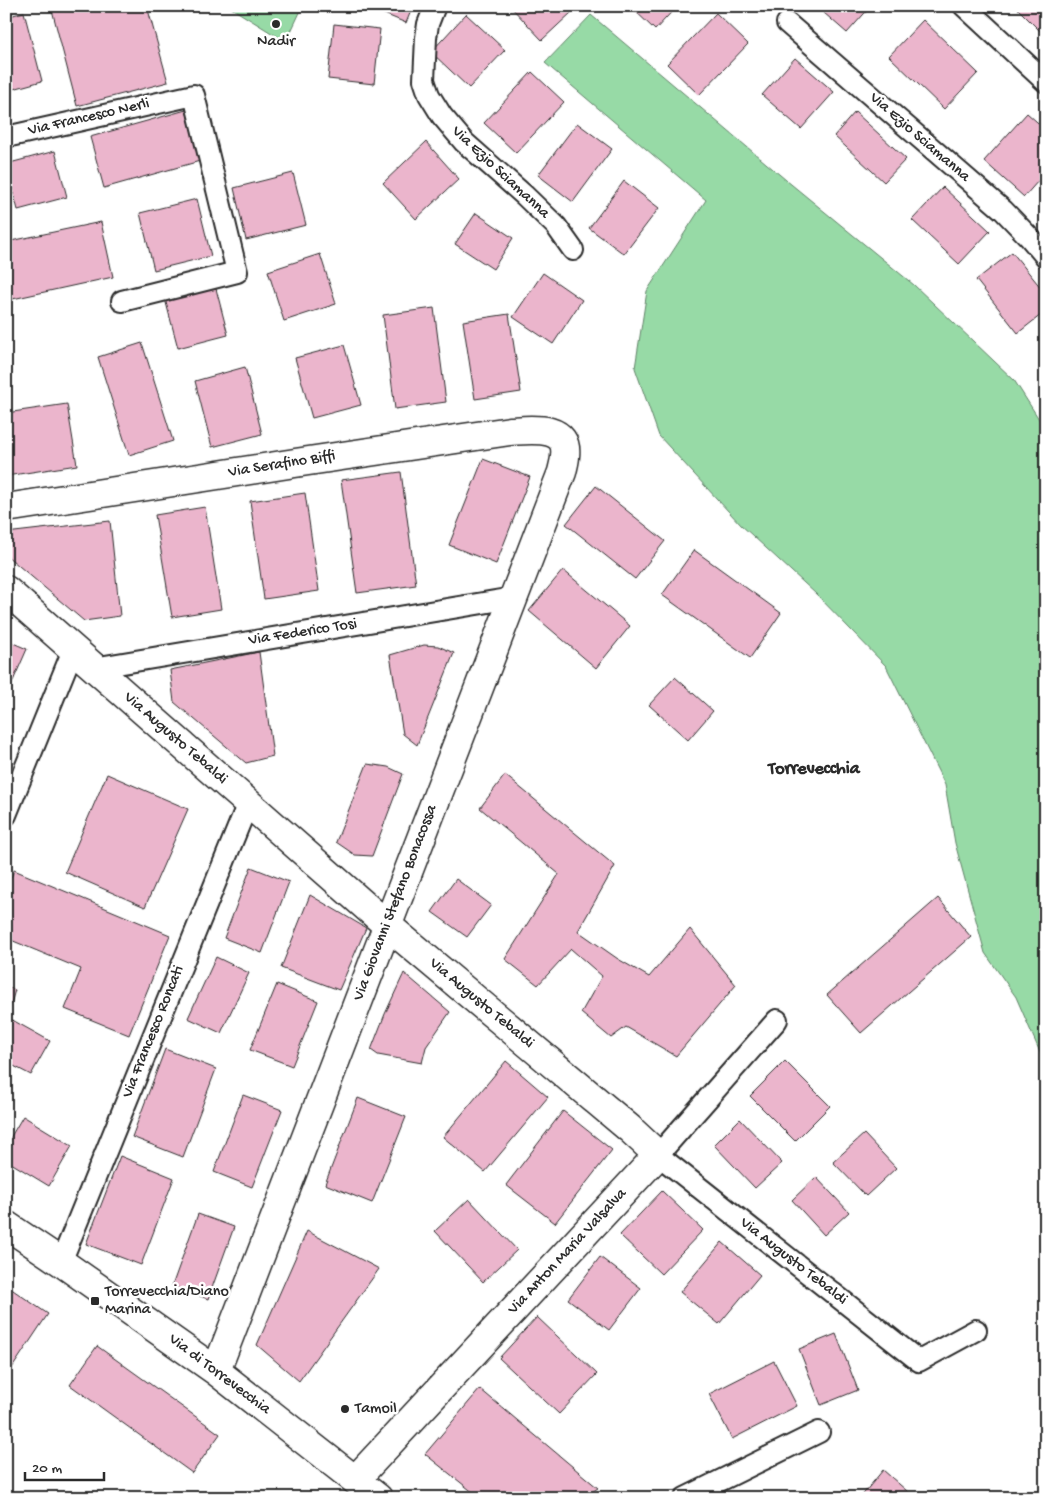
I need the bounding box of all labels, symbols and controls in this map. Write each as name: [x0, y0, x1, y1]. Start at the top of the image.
marker: Nadir: [270, 18, 282, 30]
place label: Nadir: [257, 33, 296, 52]
street label: Via Ezio Sciamanna: [864, 88, 974, 188]
street label: Via Francesco Nerli: [26, 95, 151, 141]
street label: Via Ezio Sciamanna: [446, 122, 554, 224]
street label: Via Serafino Biffi: [226, 447, 337, 483]
street label: Via Federico Tosi: [246, 615, 359, 651]
street label: Via Augusto Tebaldi: [118, 688, 231, 789]
district label: Torrevecchia: [766, 759, 861, 780]
street label: Via Giovanni Stefano Bonacossa: [349, 801, 443, 1005]
street label: Via Augusto Tebaldi: [424, 954, 537, 1053]
street label: Via Francesco Roncati: [118, 963, 189, 1102]
street label: Via Anton Maria Valsalva: [504, 1184, 632, 1320]
street label: Via Augusto Tebaldi: [735, 1214, 851, 1310]
place label: Torrevecchia/Diano Marina: [104, 1283, 229, 1320]
marker: Torrevecchia/Diano Marina: [89, 1295, 101, 1307]
street label: Via di Torrevecchia: [163, 1330, 275, 1420]
place label: Tamoil: [354, 1400, 397, 1419]
marker: Tamoil: [339, 1403, 351, 1415]
scale bar: [25, 1449, 104, 1481]
text: 20 m: [32, 1460, 62, 1478]

